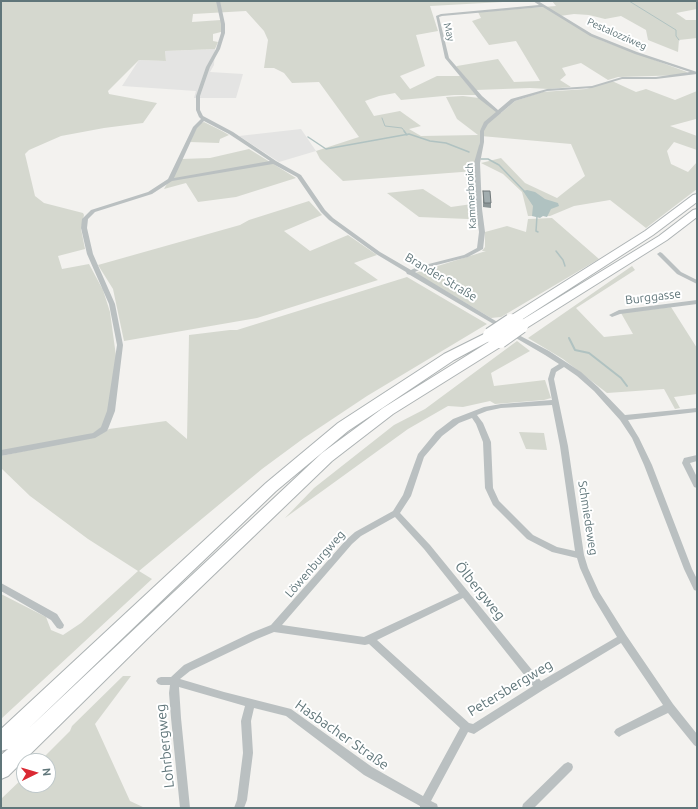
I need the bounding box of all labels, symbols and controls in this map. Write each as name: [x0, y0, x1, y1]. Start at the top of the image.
street label: Pestalozziweg: [585, 16, 649, 52]
street label: May: [441, 21, 457, 43]
street label: Kammerbroich: [463, 163, 479, 229]
street label: Brander Straße: [402, 250, 480, 304]
street label: Burggasse: [624, 286, 682, 308]
street label: Schmiedeweg: [575, 480, 601, 556]
street label: Löwenburgweg: [282, 528, 348, 600]
street label: Ölbergweg: [451, 558, 509, 624]
street label: Petersbergweg: [464, 656, 556, 720]
street label: Hasbacher Straße: [292, 696, 392, 774]
street label: Lohrbergweg: [152, 703, 178, 789]
north arrow: [16, 753, 56, 793]
text: N: [41, 767, 53, 777]

